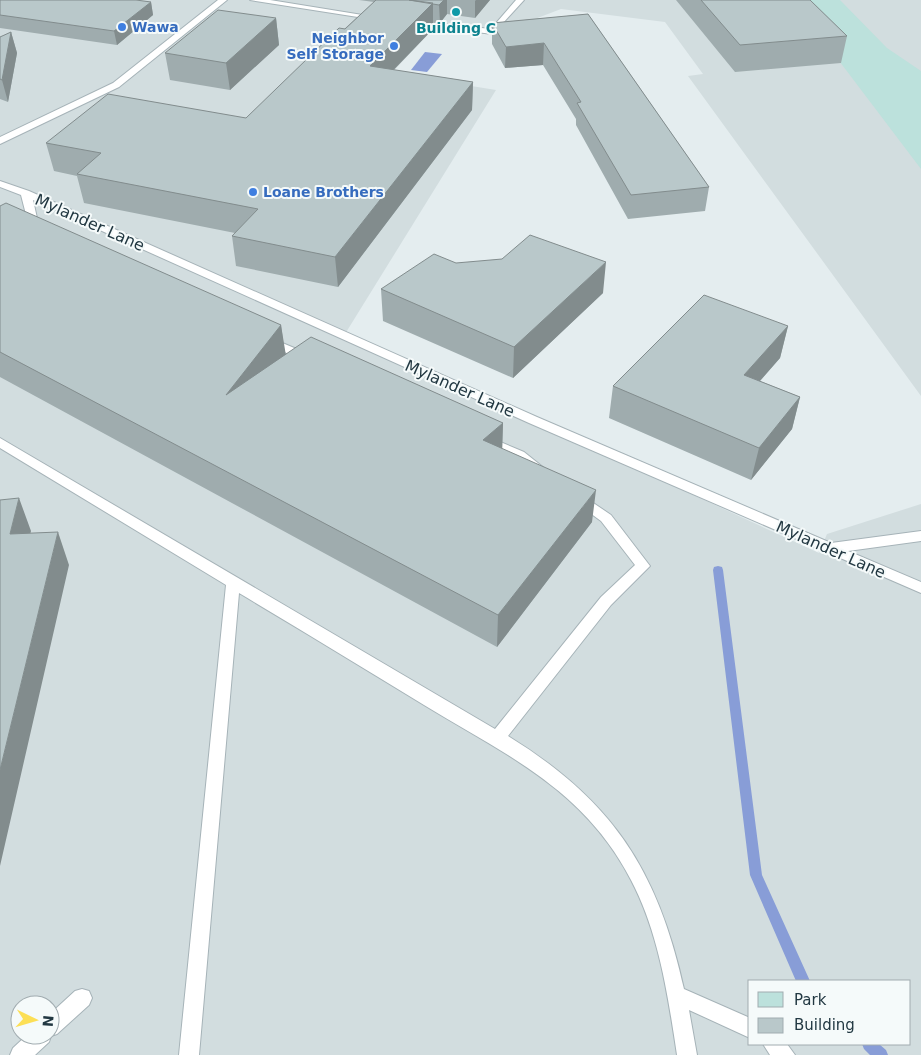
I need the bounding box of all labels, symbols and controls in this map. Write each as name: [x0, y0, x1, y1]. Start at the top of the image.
marker: Building C: [450, 6, 462, 18]
place label: Wawa: [132, 19, 179, 35]
place label: Building C: [416, 20, 496, 36]
marker: Wawa: [116, 21, 128, 33]
place label: Neighbor Self Storage: [286, 30, 384, 62]
marker: Neighbor Self Storage: [388, 40, 400, 52]
place label: Loane Brothers: [263, 184, 384, 200]
marker: Loane Brothers: [247, 186, 259, 198]
street label: Mylander Lane: [32, 190, 148, 255]
street label: Mylander Lane: [402, 356, 518, 421]
street label: Mylander Lane: [773, 517, 889, 582]
legend: [748, 980, 911, 1045]
text: Park: [794, 991, 827, 1009]
north arrow: [10, 995, 60, 1045]
text: N: [39, 1015, 56, 1028]
text: Building: [794, 1016, 855, 1034]

